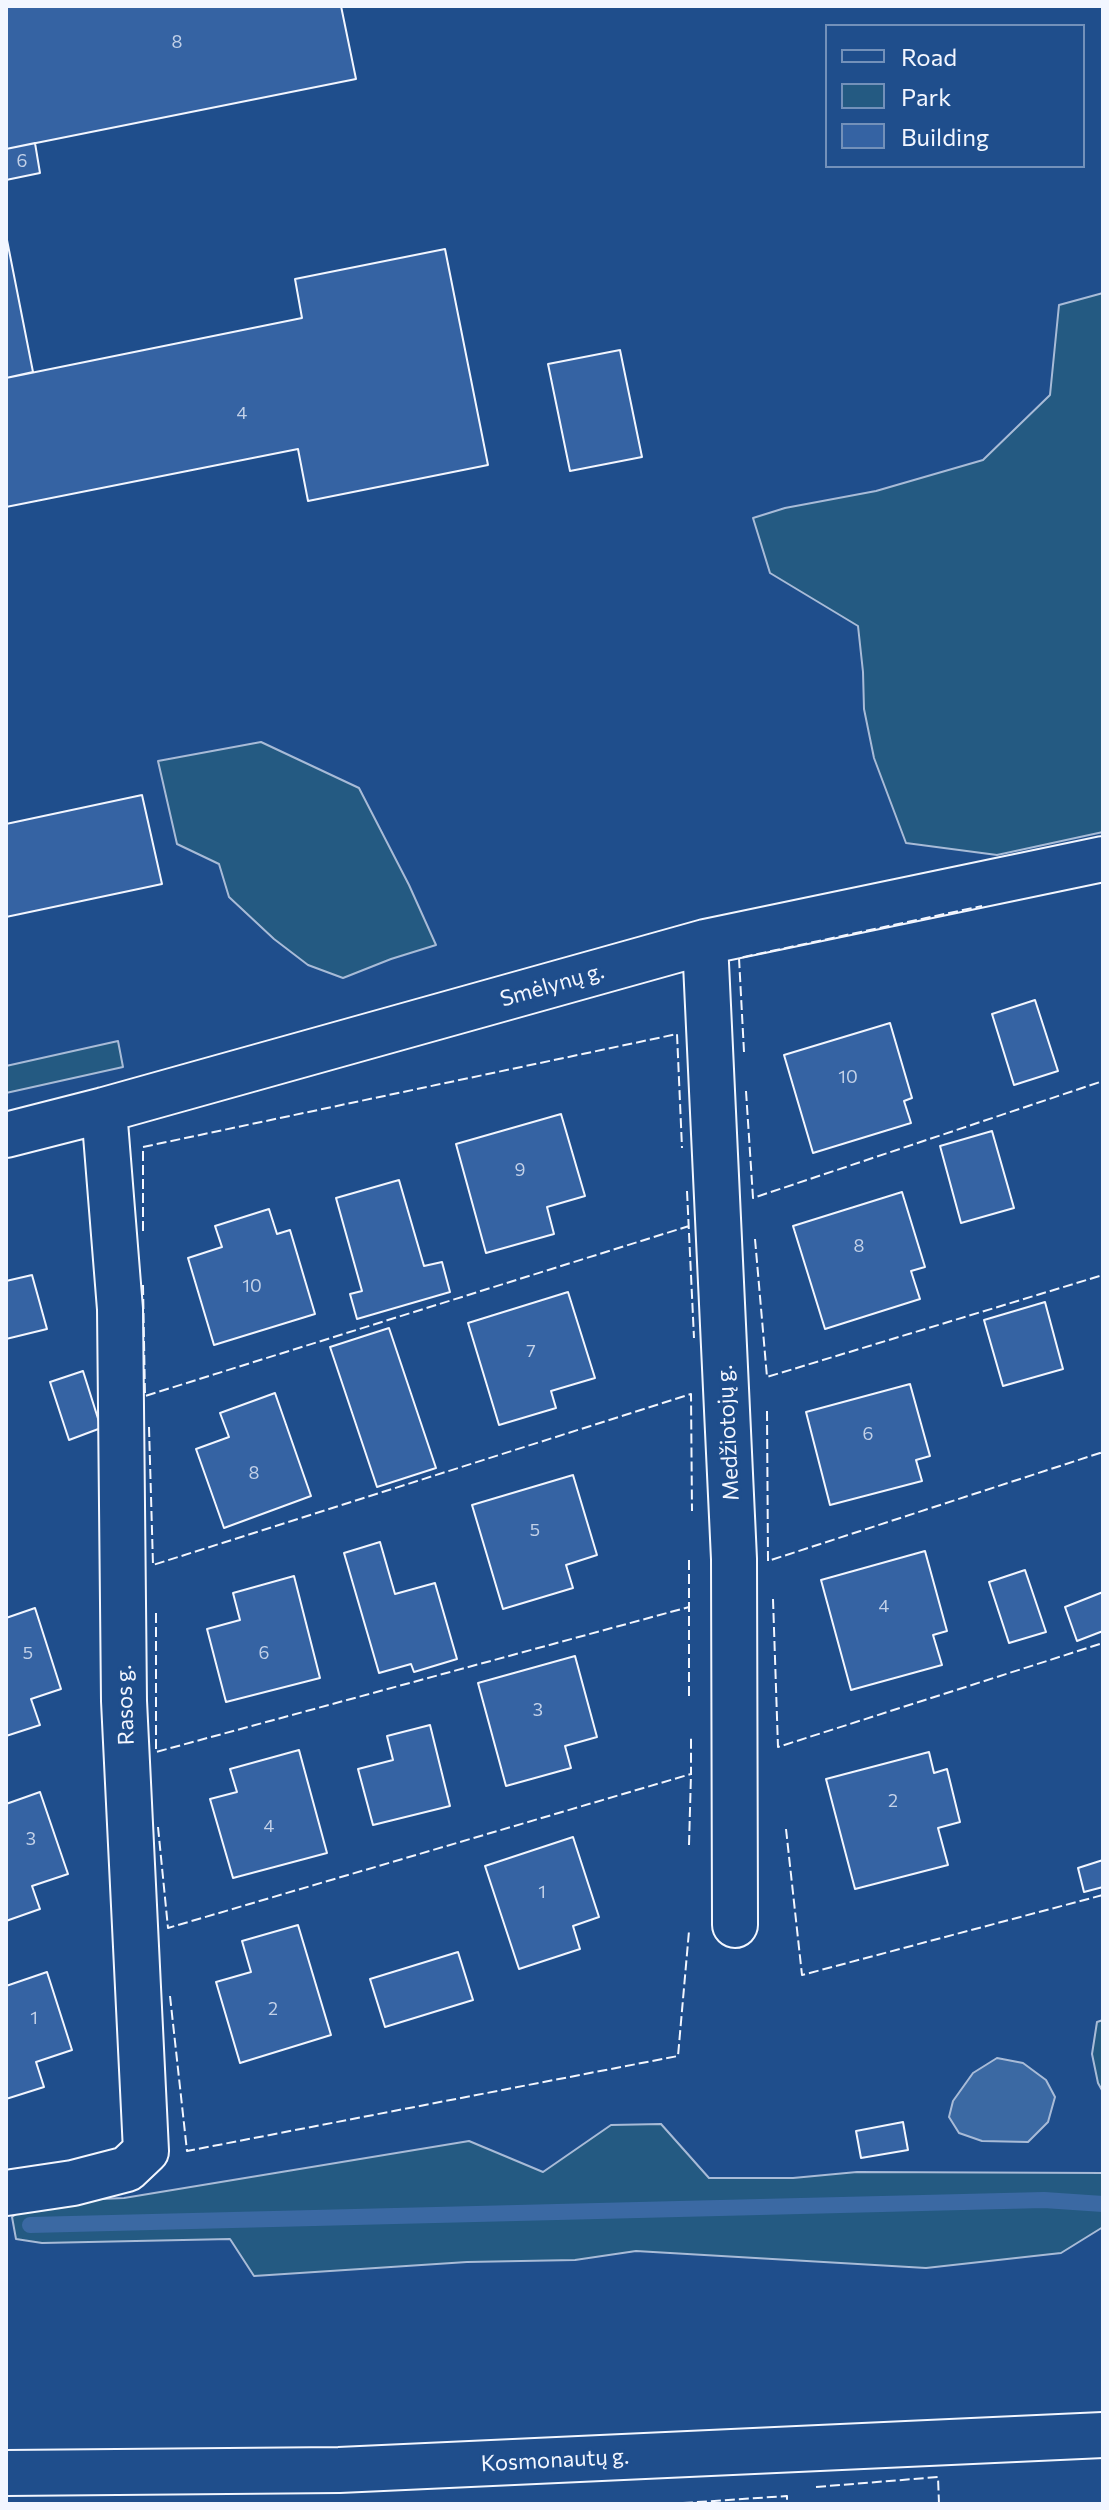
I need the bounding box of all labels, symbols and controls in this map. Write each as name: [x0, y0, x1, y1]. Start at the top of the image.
legend: [825, 24, 1085, 168]
house number: 8: [172, 31, 182, 53]
text: Road: [901, 42, 957, 71]
text: Park: [901, 82, 951, 111]
text: Building: [901, 122, 989, 151]
house number: 6: [17, 150, 27, 172]
house number: 4: [237, 402, 247, 424]
street label: Smėlynų g.: [497, 958, 607, 1012]
house number: 10: [838, 1066, 858, 1088]
house number: 9: [515, 1159, 525, 1181]
house number: 8: [854, 1235, 864, 1257]
house number: 10: [242, 1275, 262, 1297]
house number: 7: [526, 1340, 536, 1362]
street label: Medžiotojų g.: [711, 1364, 745, 1502]
house number: 6: [863, 1423, 873, 1445]
house number: 8: [249, 1462, 259, 1484]
house number: 5: [530, 1519, 540, 1541]
house number: 4: [879, 1595, 889, 1617]
house number: 5: [23, 1642, 33, 1664]
house number: 6: [259, 1642, 269, 1664]
street label: Rasos g.: [110, 1664, 140, 1746]
house number: 3: [533, 1699, 543, 1721]
house number: 2: [888, 1790, 898, 1812]
house number: 4: [264, 1815, 274, 1837]
house number: 3: [26, 1828, 36, 1850]
house number: 1: [538, 1881, 546, 1903]
house number: 2: [268, 1998, 278, 2020]
house number: 1: [30, 2007, 38, 2029]
street label: Kosmonautų g.: [480, 2443, 630, 2477]

